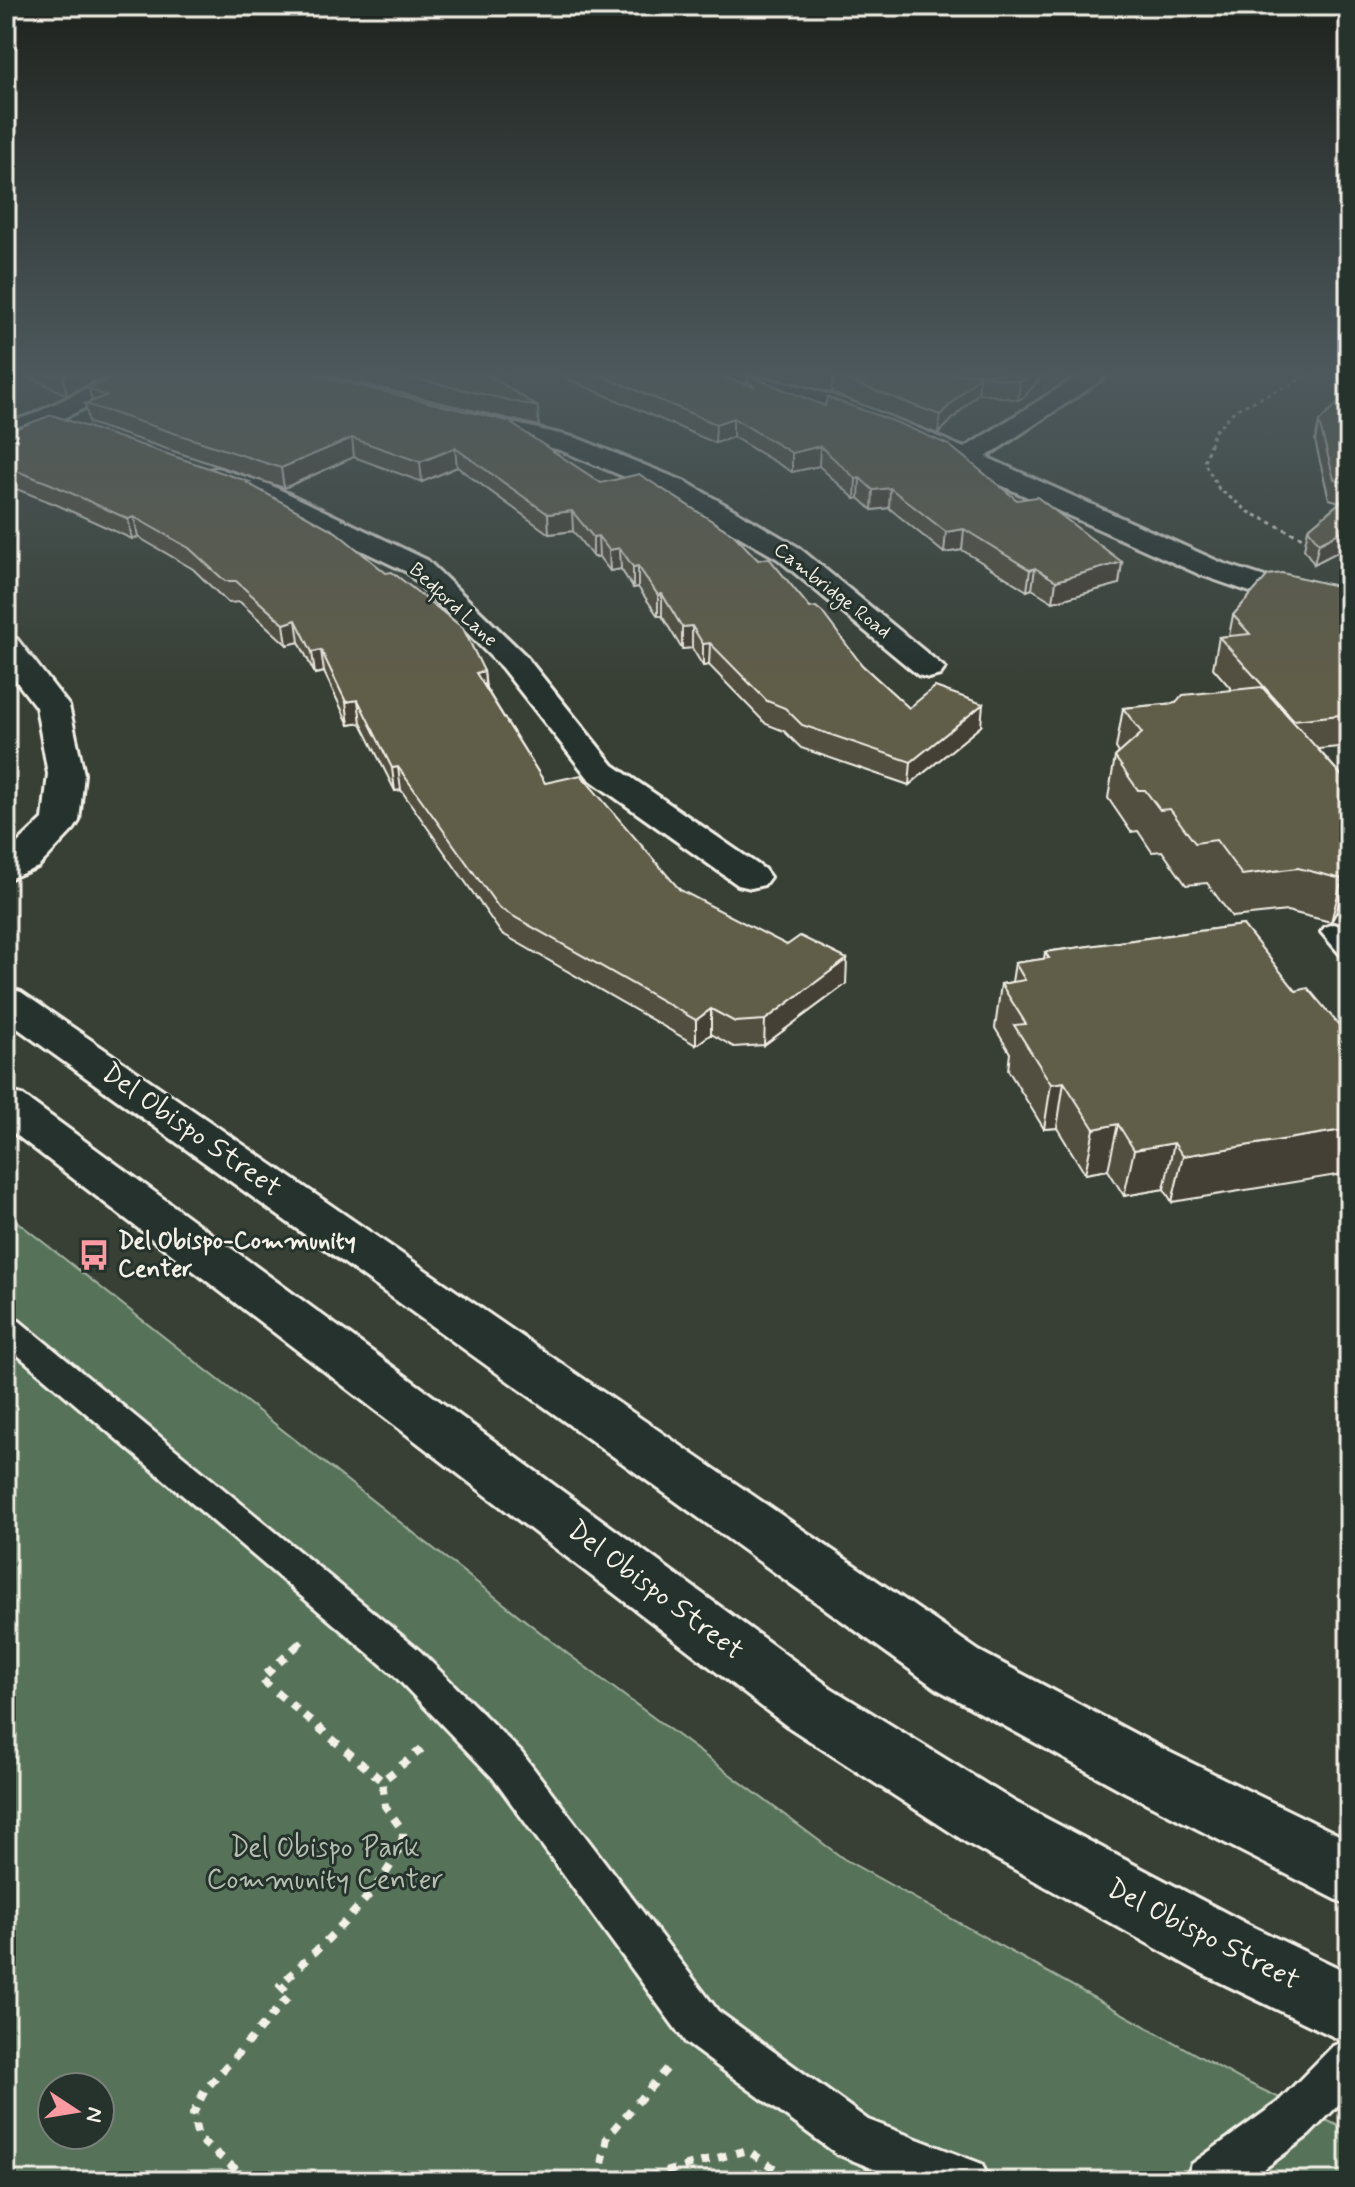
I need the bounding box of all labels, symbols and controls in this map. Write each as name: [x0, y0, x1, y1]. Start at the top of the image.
street label: Cambridge Road: [767, 537, 896, 646]
street label: Bedford Lane: [401, 557, 503, 655]
street label: Del Obispo Street: [94, 1055, 288, 1207]
place label: Del Obispo-Community Center: [118, 1226, 356, 1285]
bus stop icon: Del Obispo-Community Center: [77, 1238, 111, 1272]
street label: Del Obispo Street: [559, 1513, 751, 1669]
park label: Del Obispo Park Community Center: [206, 1830, 444, 1899]
street label: Del Obispo Street: [1100, 1870, 1306, 2000]
north arrow: [36, 2071, 116, 2151]
text: N: [78, 2105, 109, 2125]

